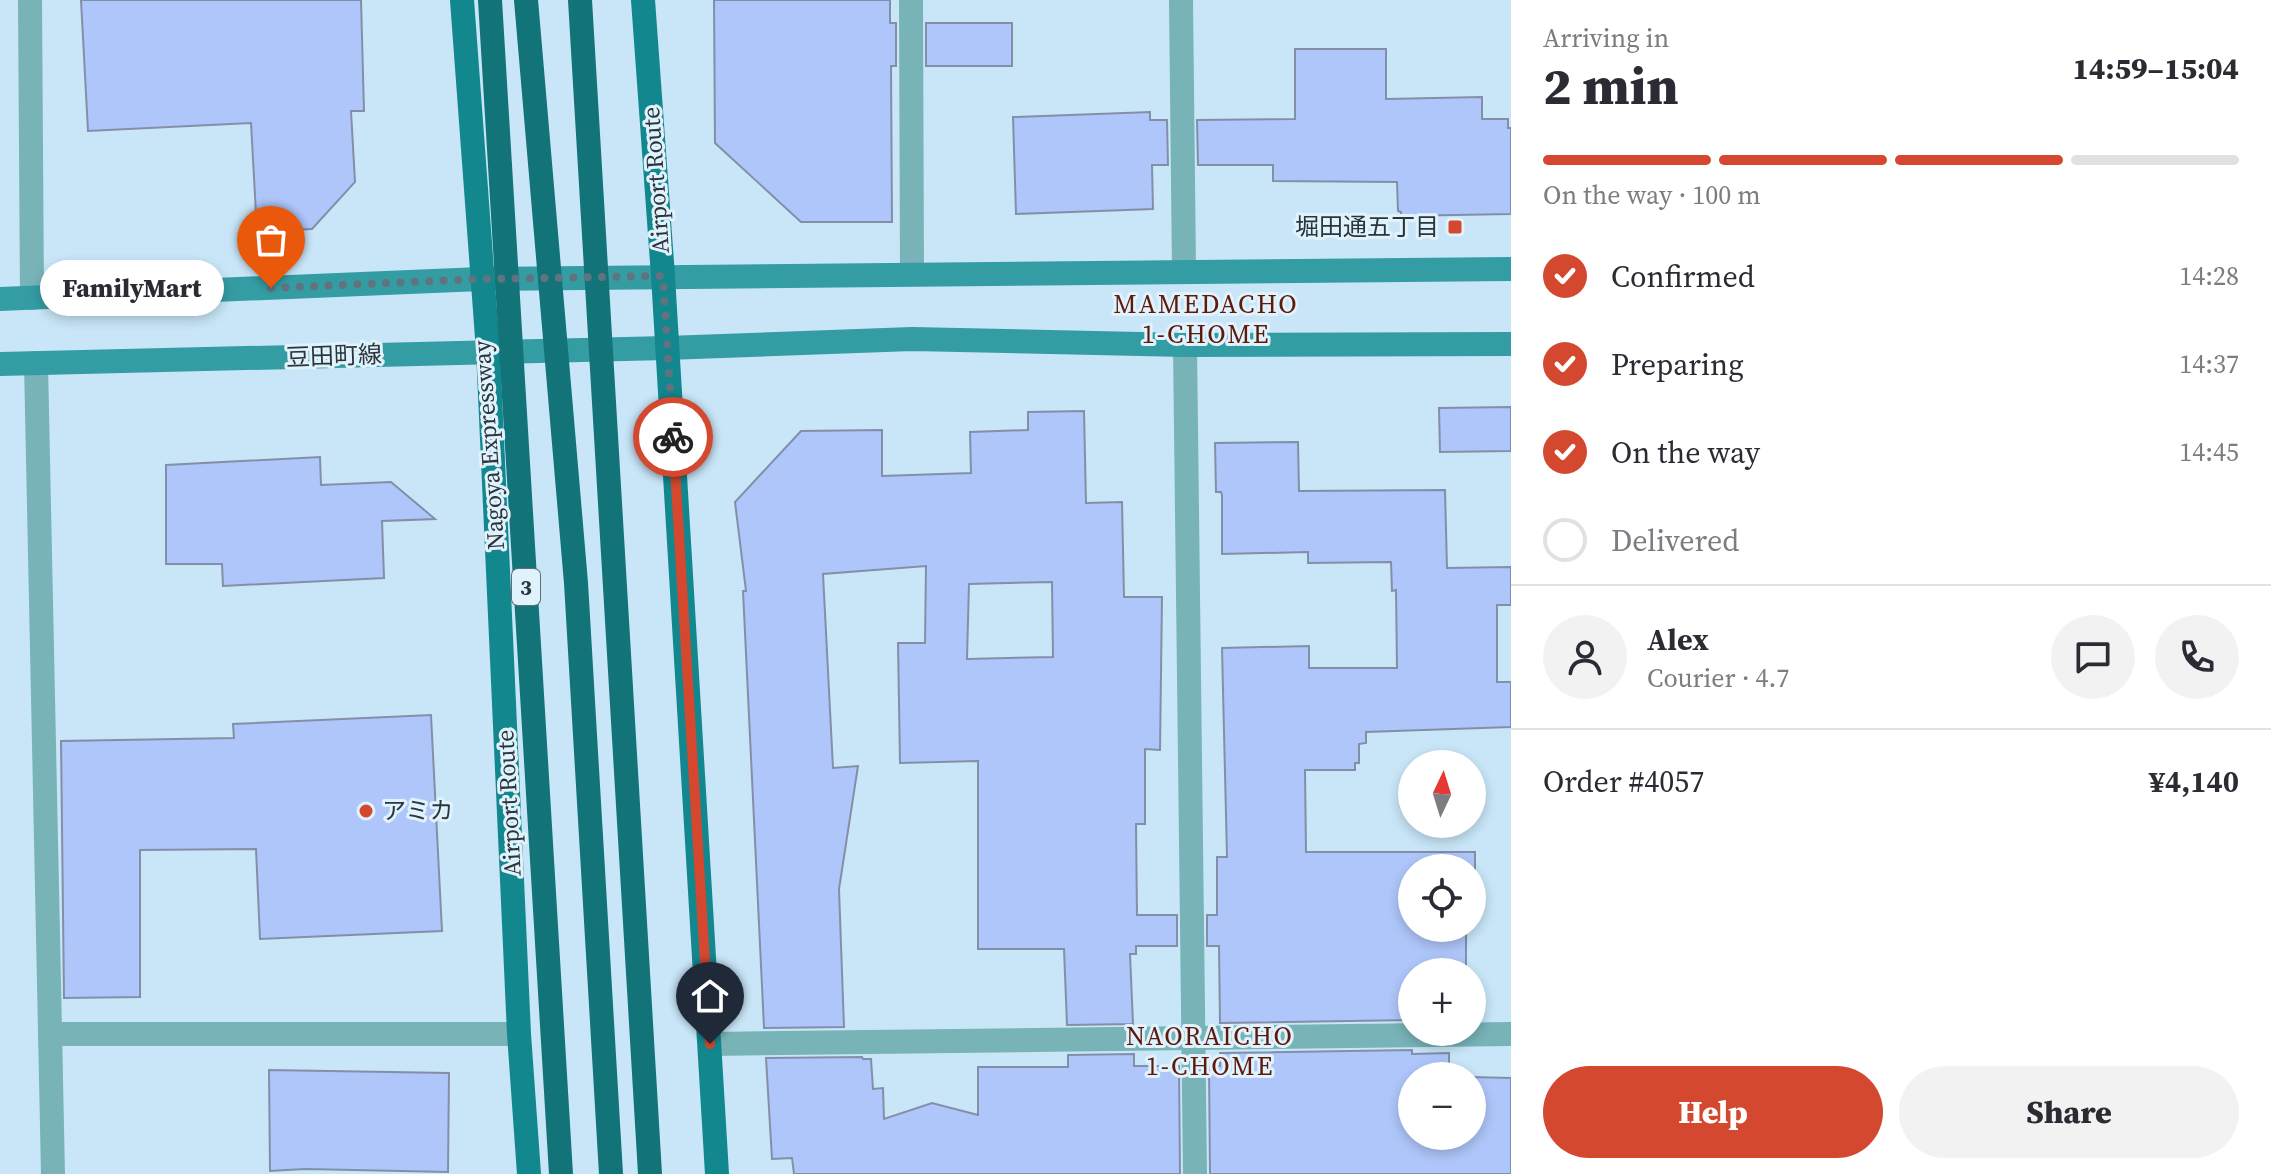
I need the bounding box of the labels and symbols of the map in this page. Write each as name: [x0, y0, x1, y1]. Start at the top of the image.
street label: Airport Route: [634, 106, 677, 254]
pin: [237, 206, 305, 288]
place label: 堀田通五丁目: [1295, 210, 1439, 243]
marker: 堀田通五丁目: [1446, 218, 1464, 236]
callout: FamilyMart: [39, 260, 223, 316]
district label: MAMEDACHO 1-CHOME: [1113, 286, 1299, 352]
street label: 豆田町線: [285, 337, 383, 374]
street label: Nagoya Expressway: [465, 338, 512, 551]
courier: [633, 397, 713, 477]
road number: 3: [512, 569, 540, 605]
street label: Airport Route: [488, 729, 529, 877]
north arrow: [1398, 750, 1486, 838]
place label: アミカ: [382, 794, 454, 827]
marker: アミカ: [357, 802, 375, 820]
pin: [676, 962, 744, 1044]
district label: NAORAICHO 1-CHOME: [1126, 1018, 1294, 1084]

